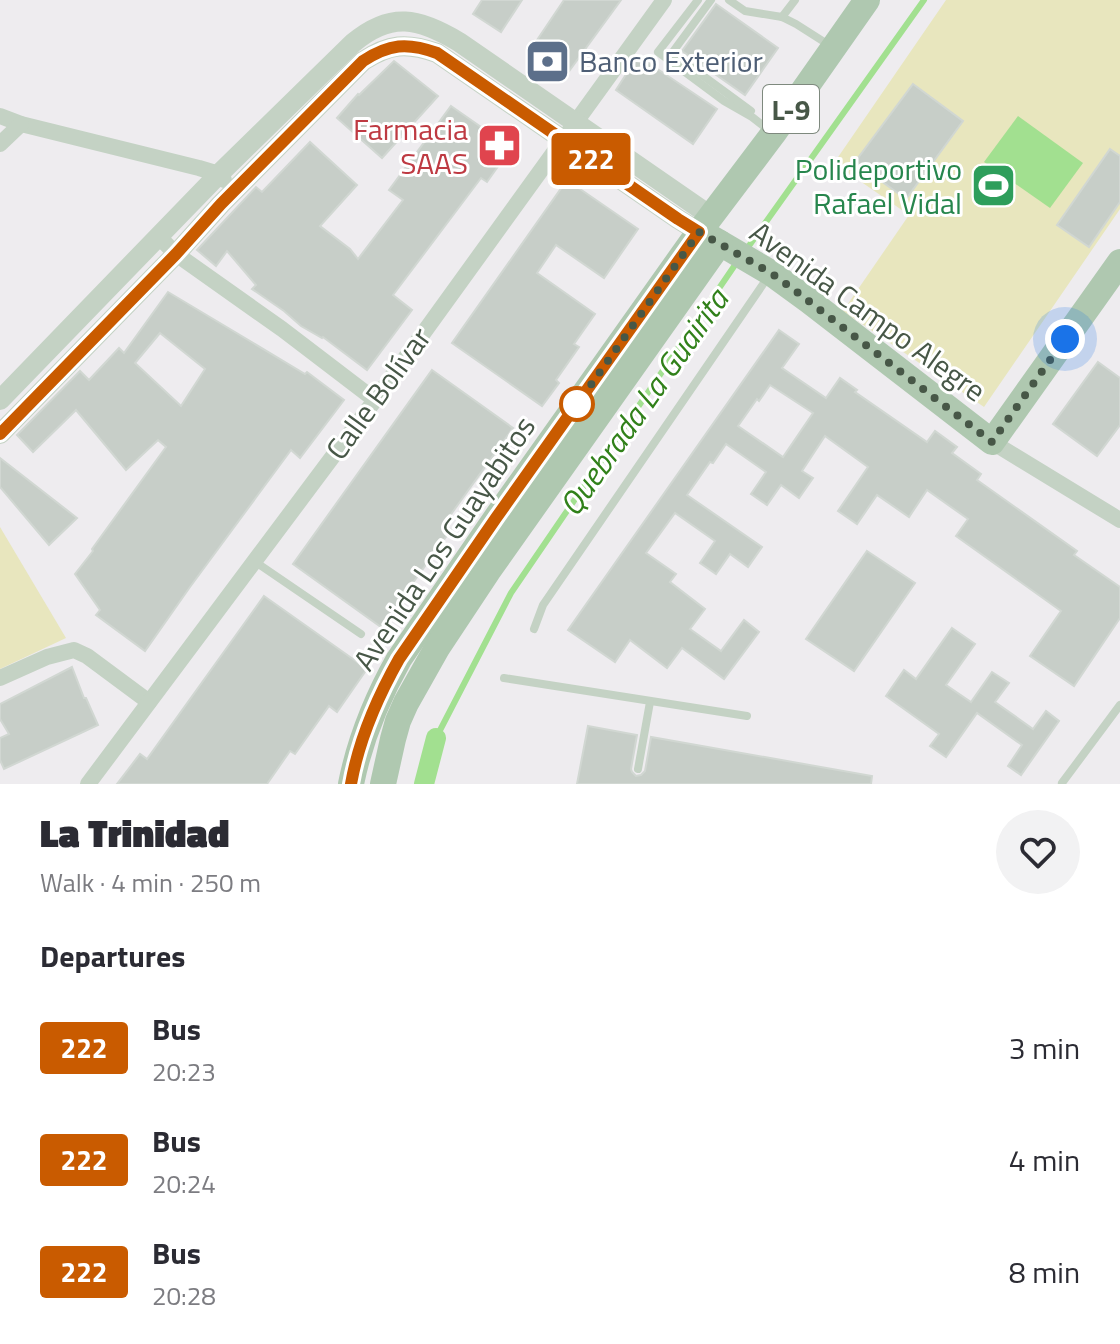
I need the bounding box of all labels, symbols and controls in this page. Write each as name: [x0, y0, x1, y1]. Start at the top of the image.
bank icon: Banco Exterior: [524, 37, 572, 85]
place label: Banco Exterior: [579, 38, 763, 84]
road number: L-9: [763, 85, 819, 133]
place label: Farmacia SAAS: [353, 106, 468, 186]
pharmacy icon: Farmacia SAAS: [475, 122, 523, 170]
line badge: 222: [545, 133, 637, 185]
text: 222: [567, 137, 615, 180]
place label: Polideportivo Rafael Vidal: [795, 146, 962, 226]
sports icon: Polideportivo Rafael Vidal: [969, 162, 1017, 210]
street label: Avenida Campo Alegre: [740, 209, 996, 413]
water label: Quebrada La Guairita: [547, 277, 741, 525]
street label: Calle Bolívar: [314, 317, 442, 469]
your location: [1045, 319, 1085, 359]
unlabelled marker: [560, 387, 594, 421]
street label: Avenida Los Guayabitos: [341, 406, 547, 680]
text: La Trinidad: [40, 804, 229, 862]
button: heart: [996, 810, 1080, 894]
text: Walk · 4 min · 250 m: [40, 863, 261, 902]
text: Departures: [40, 933, 185, 979]
text: Bus: [152, 1006, 201, 1052]
text: 3 min: [1009, 1025, 1080, 1071]
text: 222: [60, 1026, 108, 1069]
text: 20:23: [152, 1052, 216, 1091]
text: Bus: [152, 1118, 201, 1164]
text: 4 min: [1009, 1137, 1080, 1183]
text: 222: [60, 1138, 108, 1181]
text: 20:24: [152, 1164, 216, 1203]
text: Bus: [152, 1230, 201, 1276]
text: 8 min: [1009, 1249, 1080, 1295]
text: 222: [60, 1250, 108, 1293]
text: 20:28: [152, 1276, 216, 1315]

